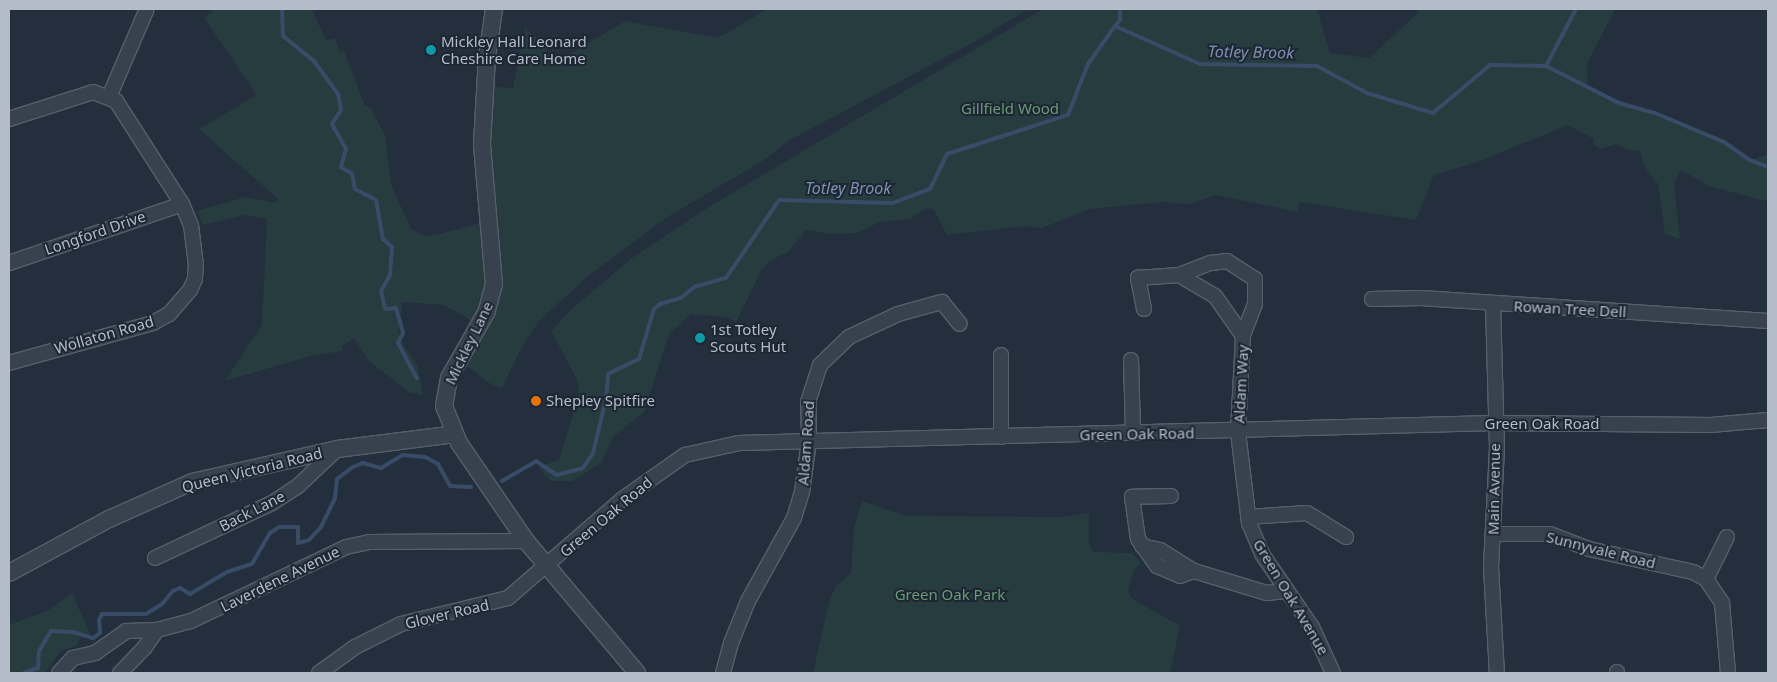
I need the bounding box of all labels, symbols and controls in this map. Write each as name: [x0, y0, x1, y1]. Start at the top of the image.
place label: Mickley Hall Leonard Cheshire Care Home: [441, 32, 587, 67]
water label: Totley Brook: [1208, 42, 1294, 62]
marker: Mickley Hall Leonard Cheshire Care Home: [425, 44, 437, 56]
park label: Gillfield Wood: [961, 100, 1059, 118]
water label: Totley Brook: [805, 178, 891, 198]
street label: Longford Drive: [42, 207, 148, 259]
street label: Rowan Tree Dell: [1513, 297, 1627, 321]
street label: Mickley Lane: [441, 298, 497, 388]
street label: Wollaton Road: [52, 312, 156, 358]
place label: 1st Totley Scouts Hut: [710, 320, 786, 355]
marker: 1st Totley Scouts Hut: [694, 332, 706, 344]
street label: Aldam Way: [1230, 344, 1252, 424]
place label: Shepley Spitfire: [546, 392, 655, 410]
marker: Shepley Spitfire: [530, 395, 542, 407]
street label: Aldam Road: [794, 400, 818, 486]
street label: Green Oak Road: [1485, 415, 1599, 433]
street label: Green Oak Road: [1079, 424, 1195, 444]
street label: Main Avenue: [1484, 443, 1504, 535]
street label: Queen Victoria Road: [180, 444, 324, 496]
street label: Green Oak Road: [556, 473, 656, 561]
street label: Back Lane: [216, 487, 288, 535]
street label: Sunnyvale Road: [1544, 528, 1658, 572]
street label: Green Oak Avenue: [1249, 536, 1333, 658]
street label: Laverdene Avenue: [218, 542, 342, 616]
park label: Green Oak Park: [895, 586, 1005, 604]
street label: Glover Road: [403, 596, 491, 632]

